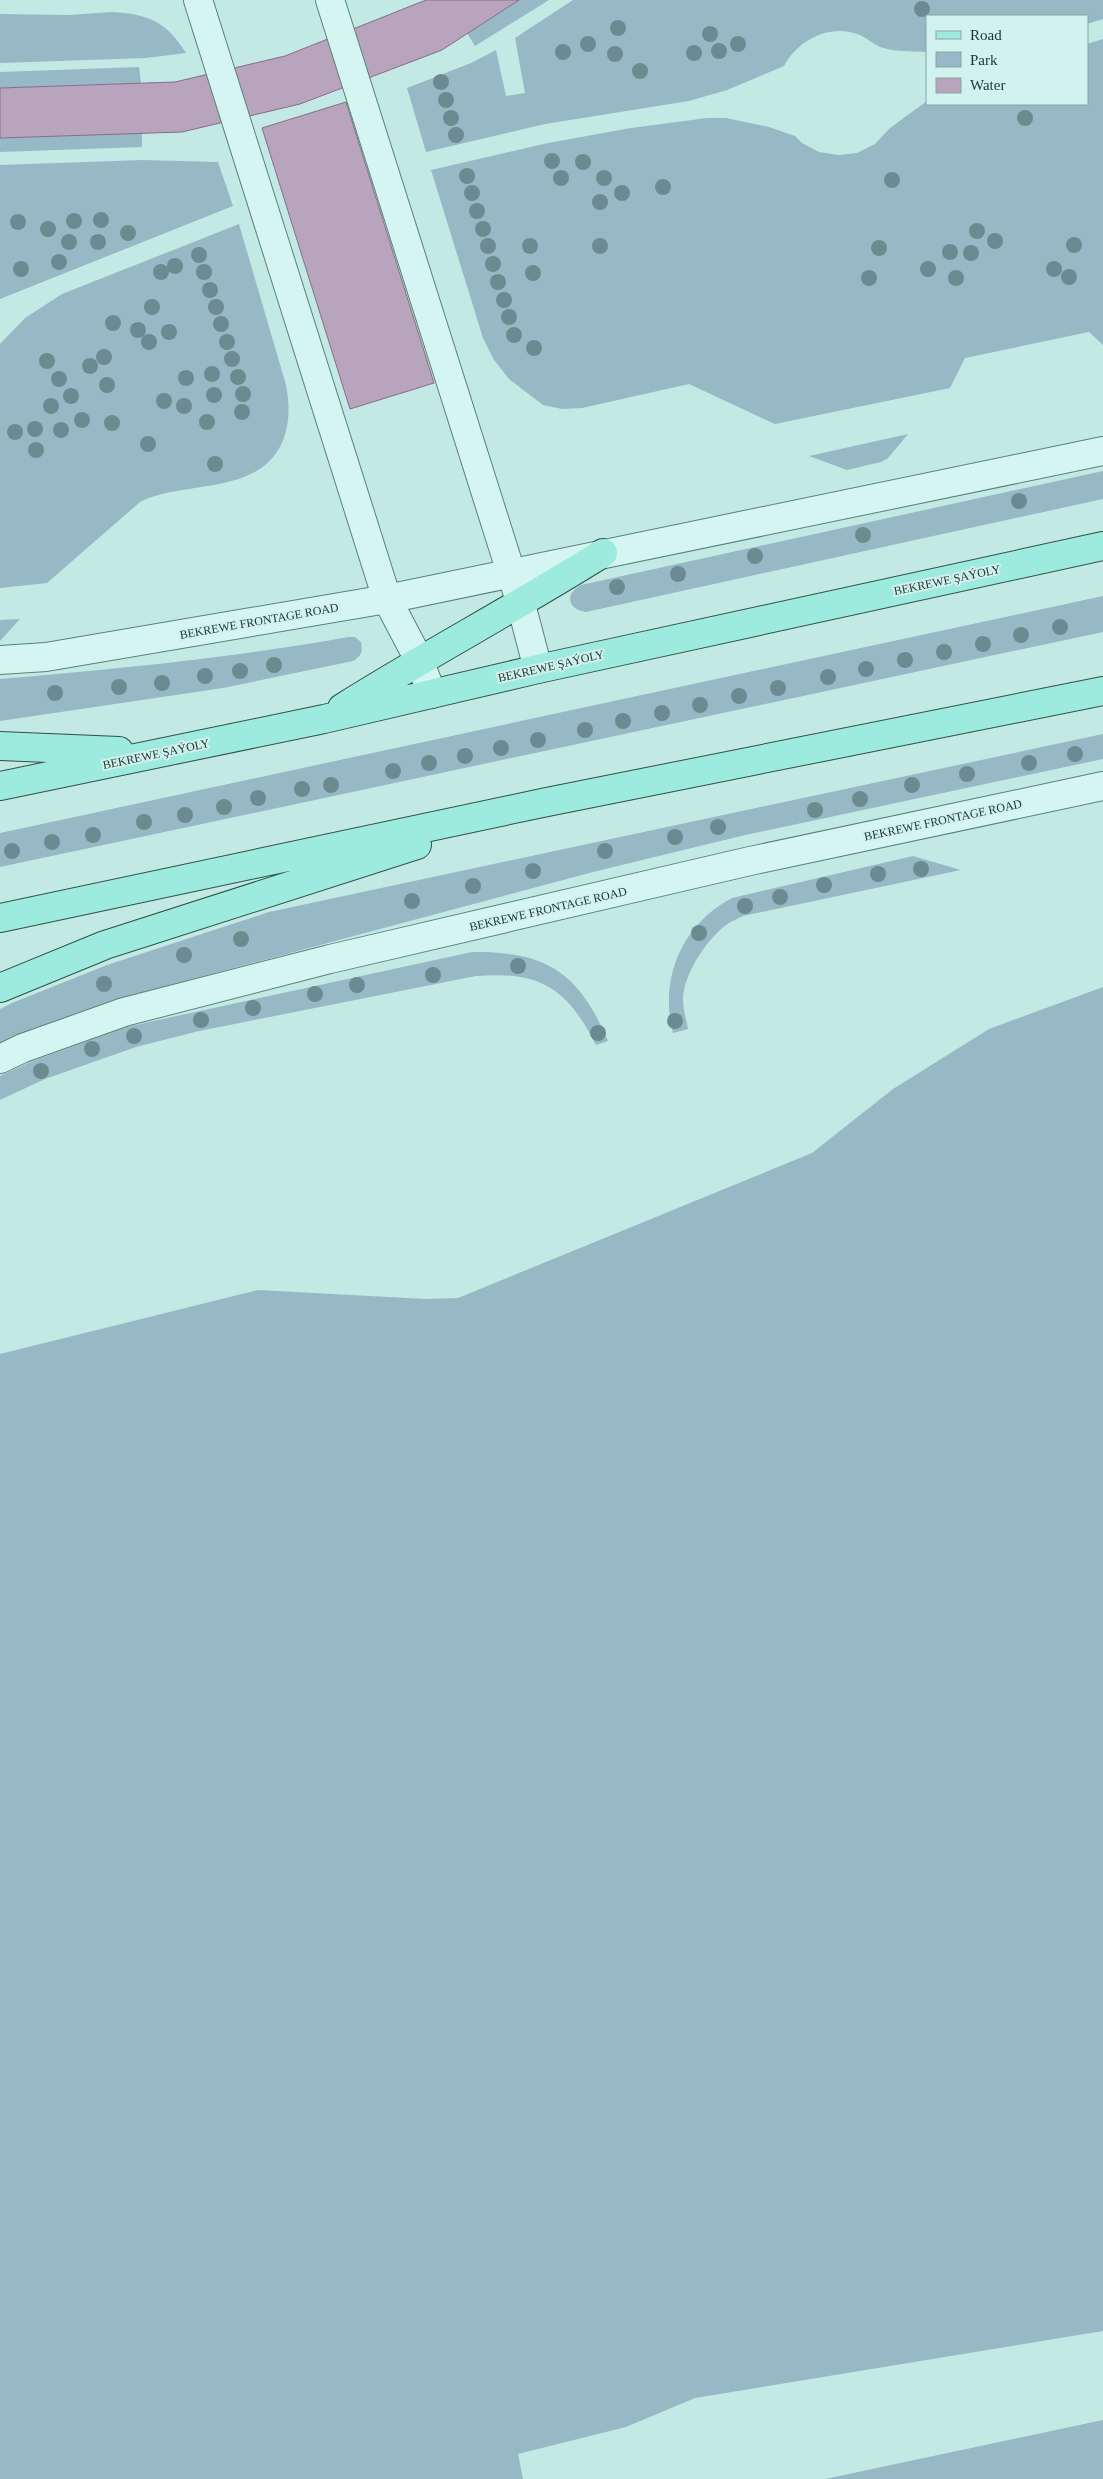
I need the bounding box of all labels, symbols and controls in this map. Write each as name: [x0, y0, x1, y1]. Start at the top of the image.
legend: [926, 15, 1088, 105]
text: Road: [970, 27, 1002, 43]
text: Park: [970, 52, 998, 68]
text: Water: [970, 77, 1005, 93]
street label: BEKREWE ŞAÝOLY: [892, 562, 1002, 598]
street label: BEKREWE FRONTAGE ROAD: [178, 600, 340, 642]
street label: BEKREWE ŞAÝOLY: [497, 647, 606, 685]
street label: BEKREWE ŞAÝOLY: [101, 736, 211, 772]
street label: BEKREWE FRONTAGE ROAD: [863, 796, 1024, 844]
street label: BEKREWE FRONTAGE ROAD: [468, 884, 628, 934]

